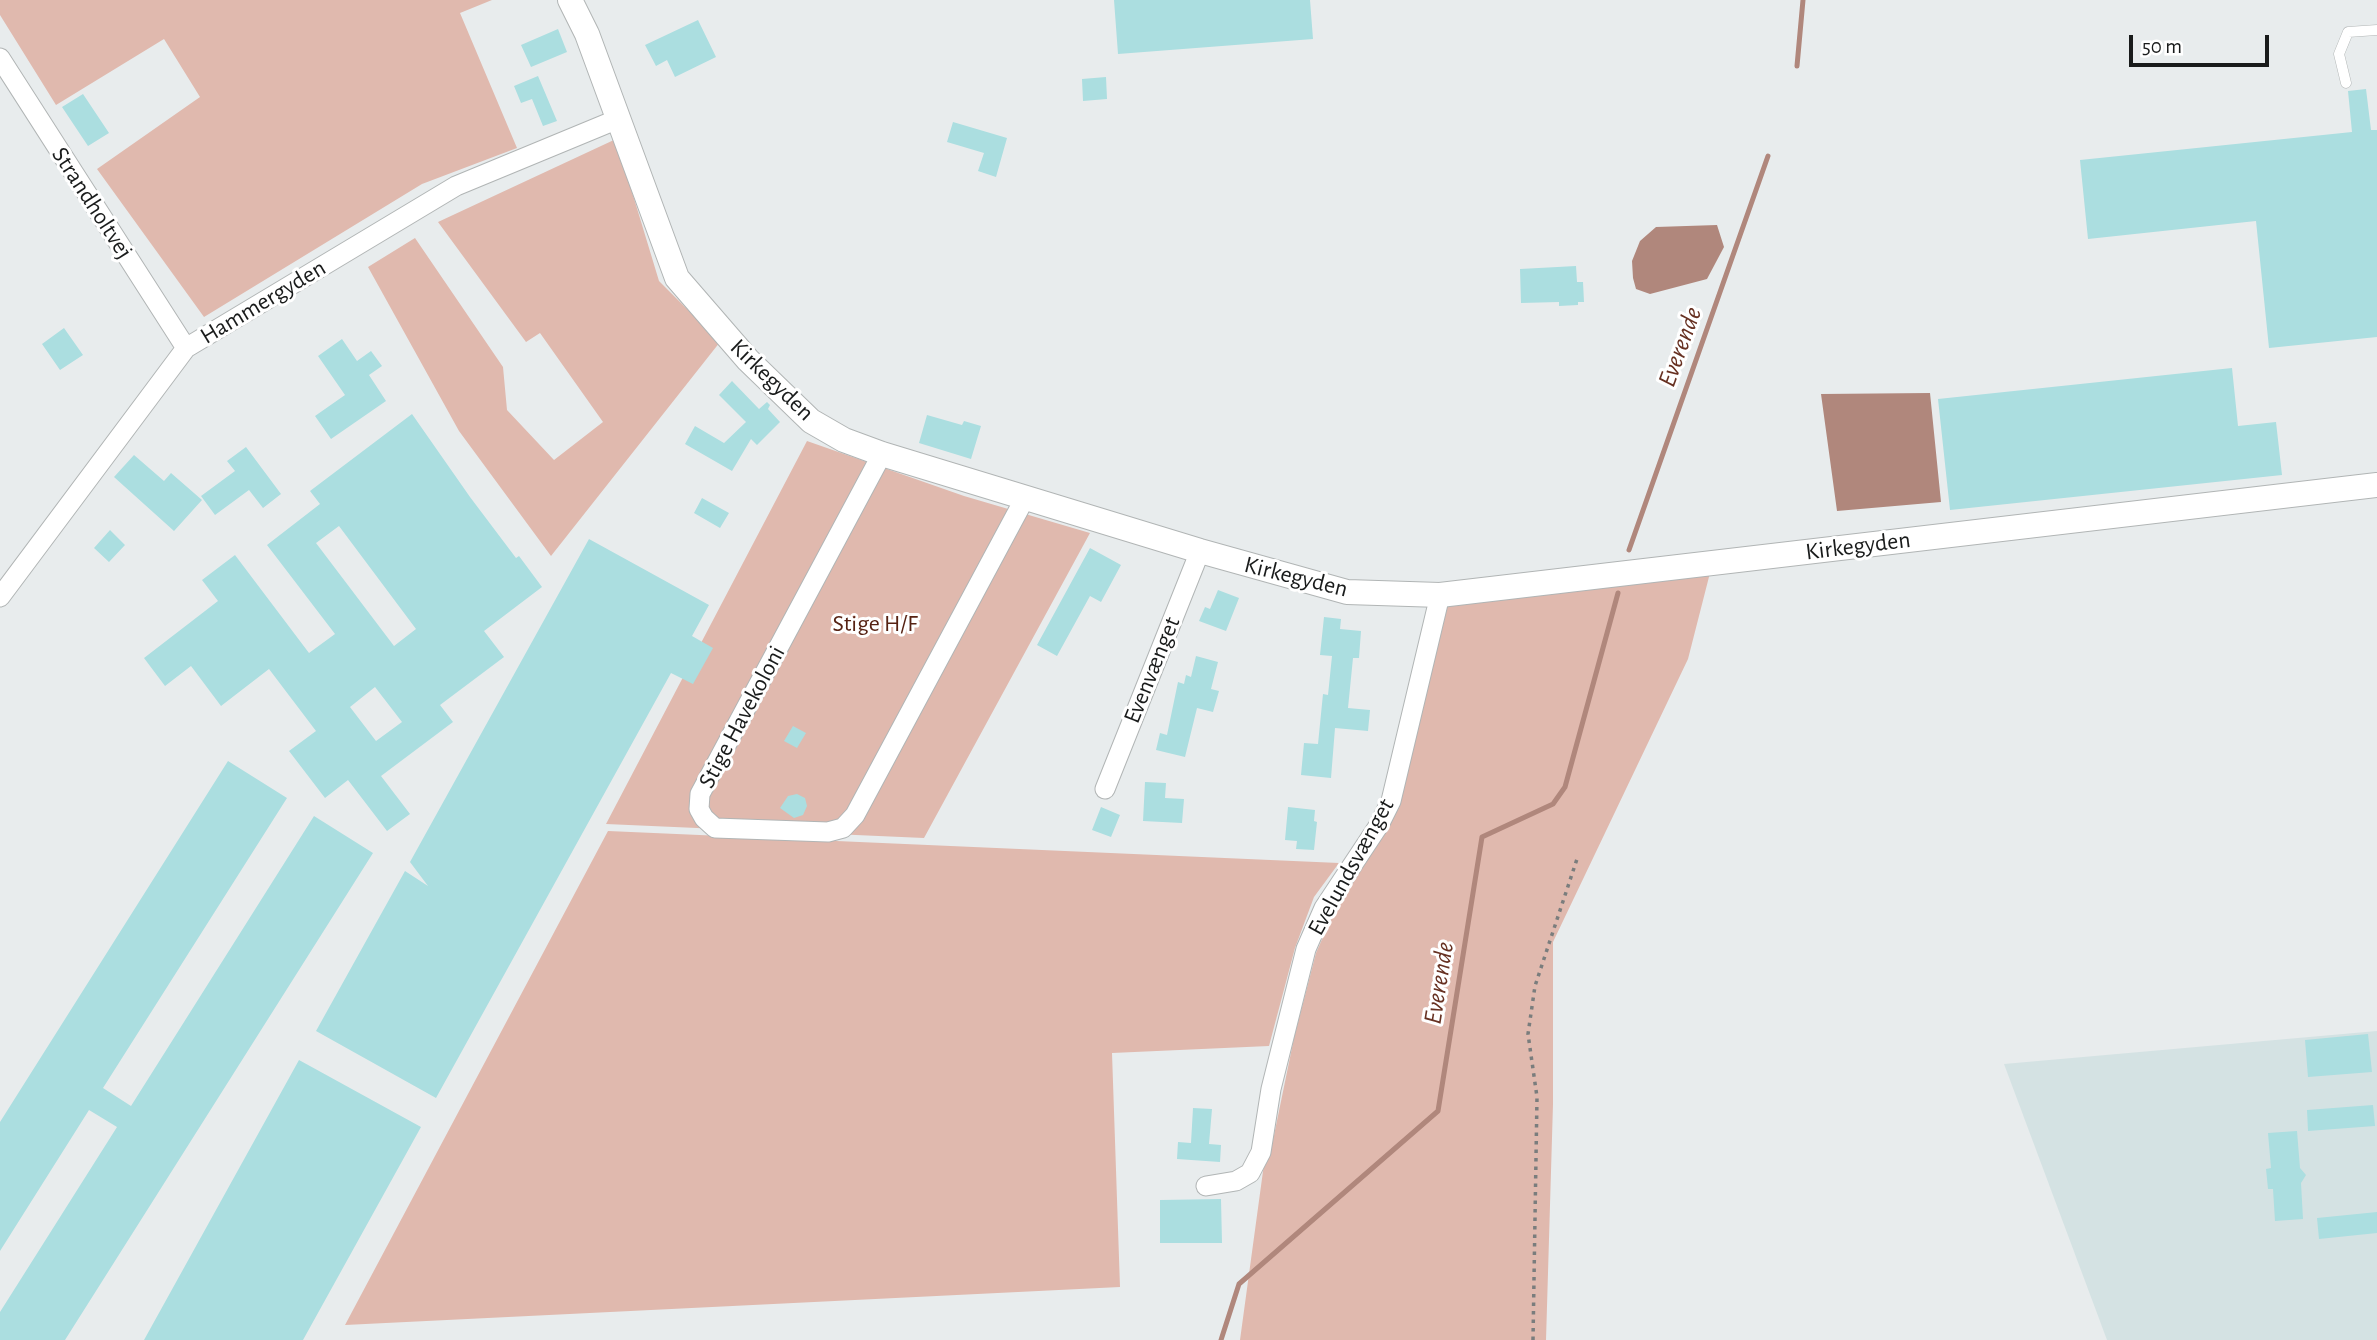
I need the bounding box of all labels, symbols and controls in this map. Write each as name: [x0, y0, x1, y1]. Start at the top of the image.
scale bar: [2132, 21, 2272, 65]
text: 50 m: [2142, 36, 2182, 57]
street label: Strandholtvej: [45, 142, 139, 264]
street label: Hammergyden: [195, 253, 331, 351]
water label: Everende: [1651, 303, 1709, 391]
street label: Kirkegyden: [724, 333, 820, 427]
street label: Kirkegyden: [1804, 525, 1912, 567]
street label: Kirkegyden: [1241, 550, 1351, 604]
park label: Stige H/F: [832, 610, 918, 638]
street label: Evenvænget: [1118, 612, 1186, 728]
street label: Stige Havekoloni: [692, 641, 792, 793]
street label: Evelundsvænget: [1302, 793, 1400, 941]
water label: Everende: [1417, 940, 1461, 1026]

